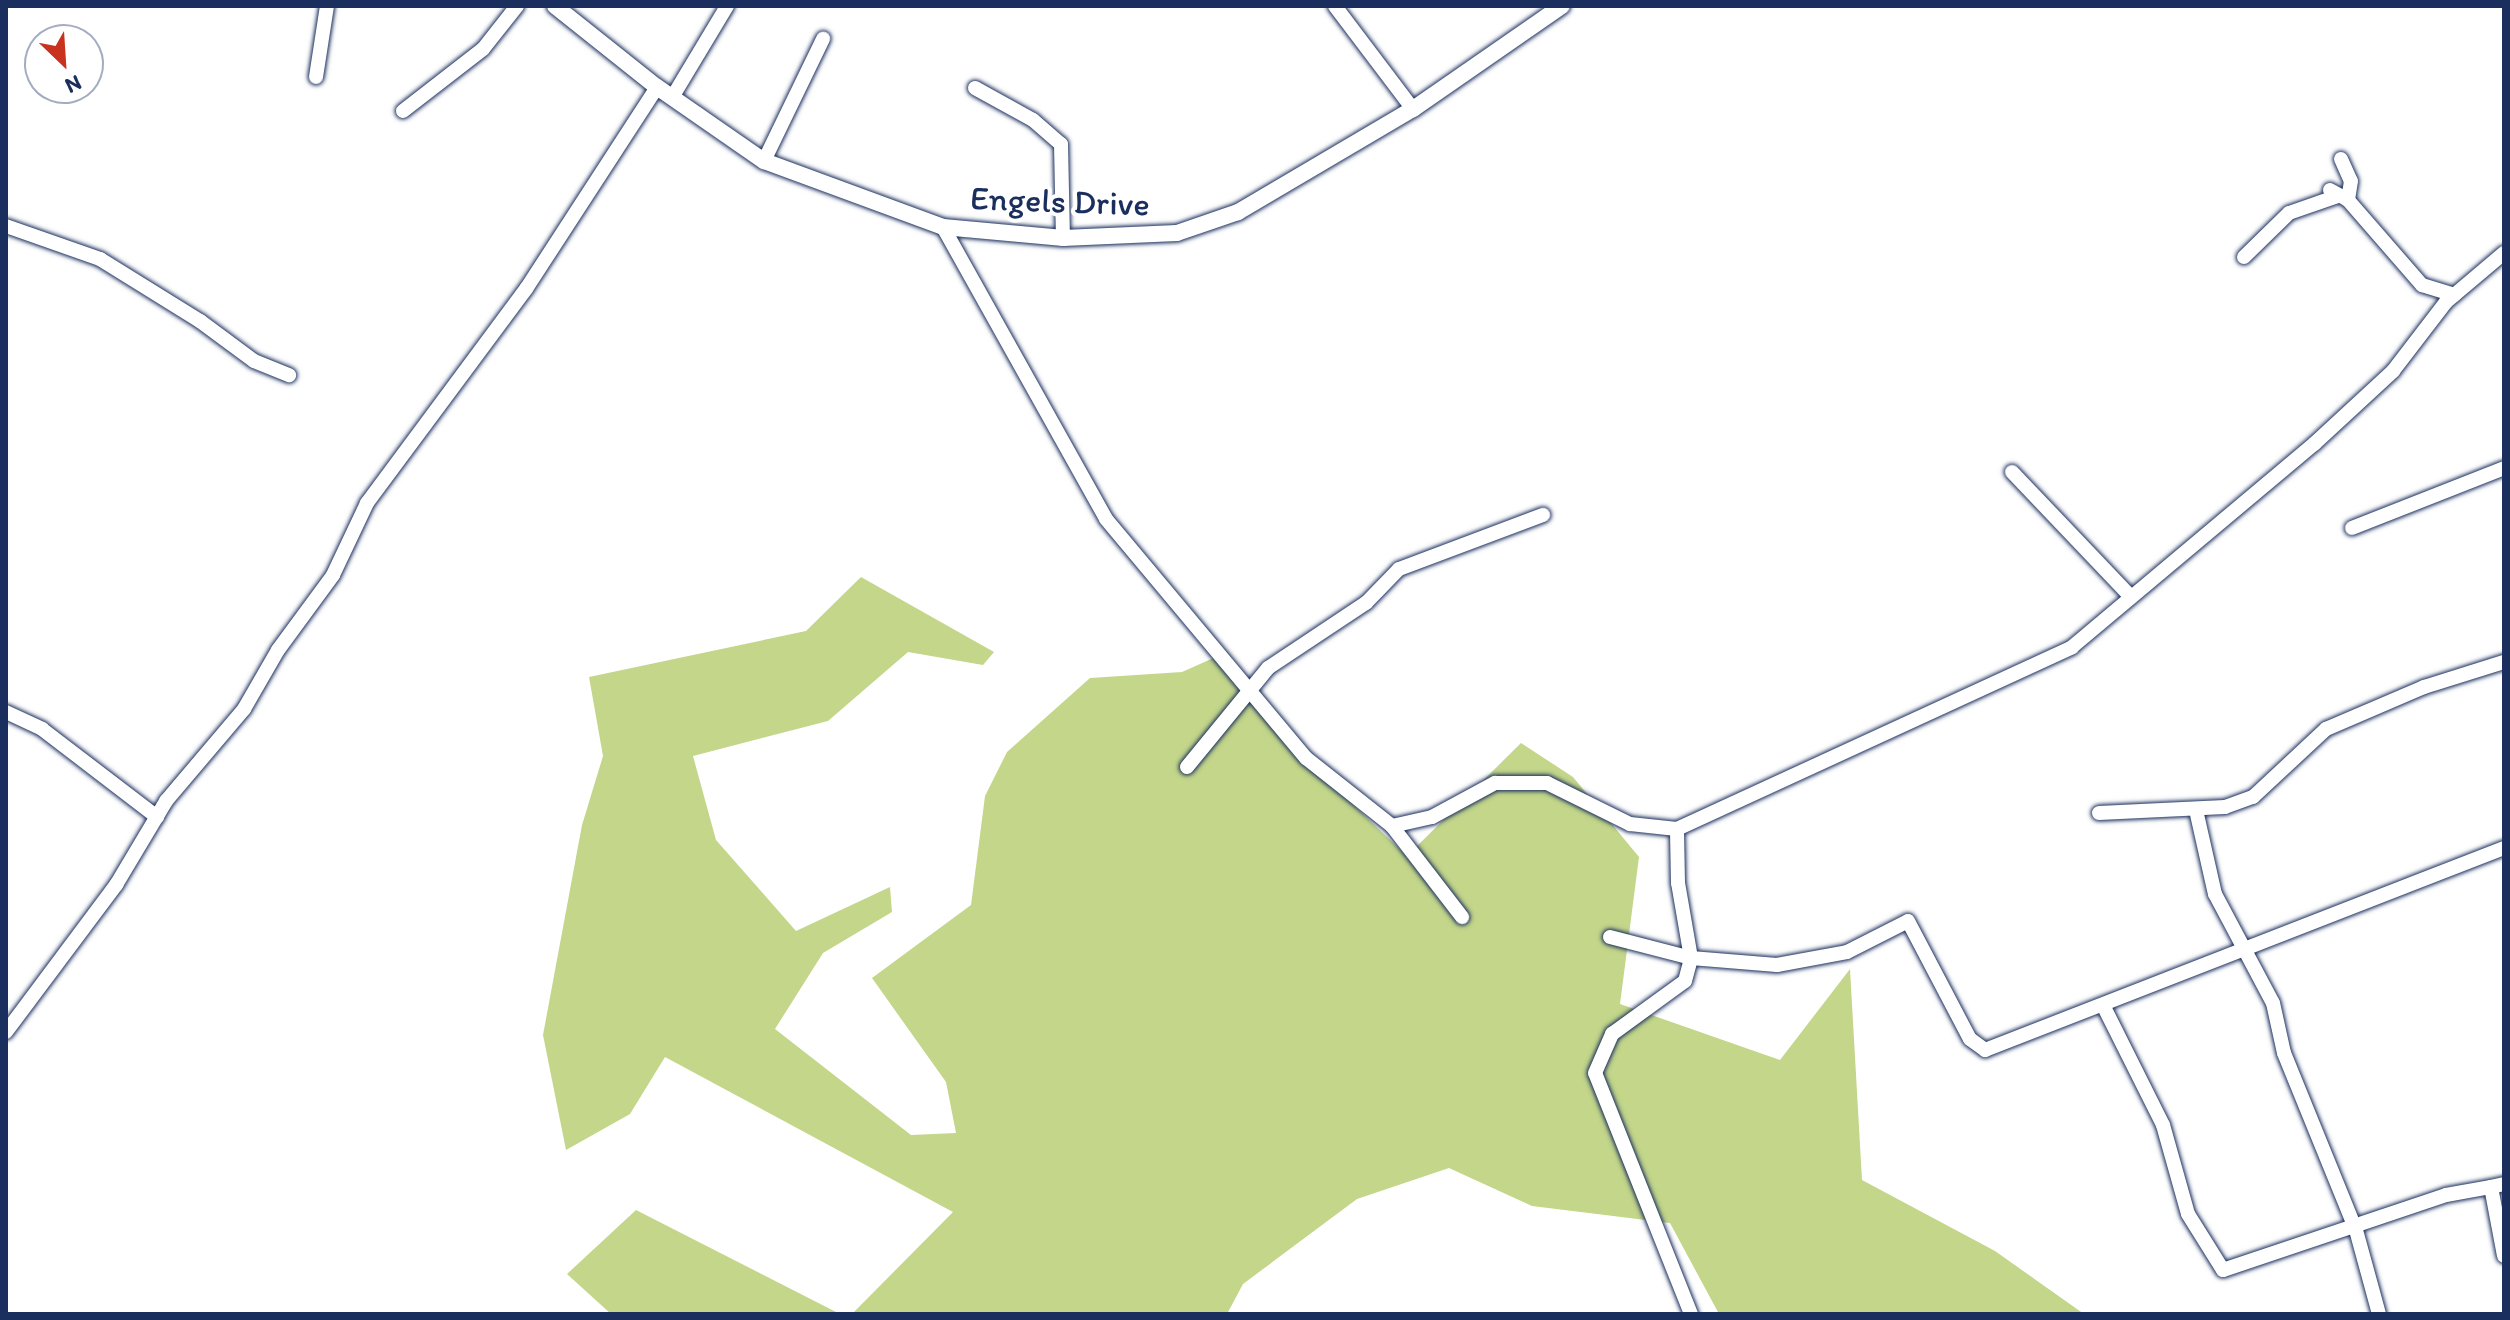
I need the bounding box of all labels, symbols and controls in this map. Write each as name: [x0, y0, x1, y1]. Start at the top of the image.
north arrow: [24, 24, 104, 104]
text: N: [61, 69, 86, 100]
street label: Engels Drive: [969, 177, 1151, 225]

